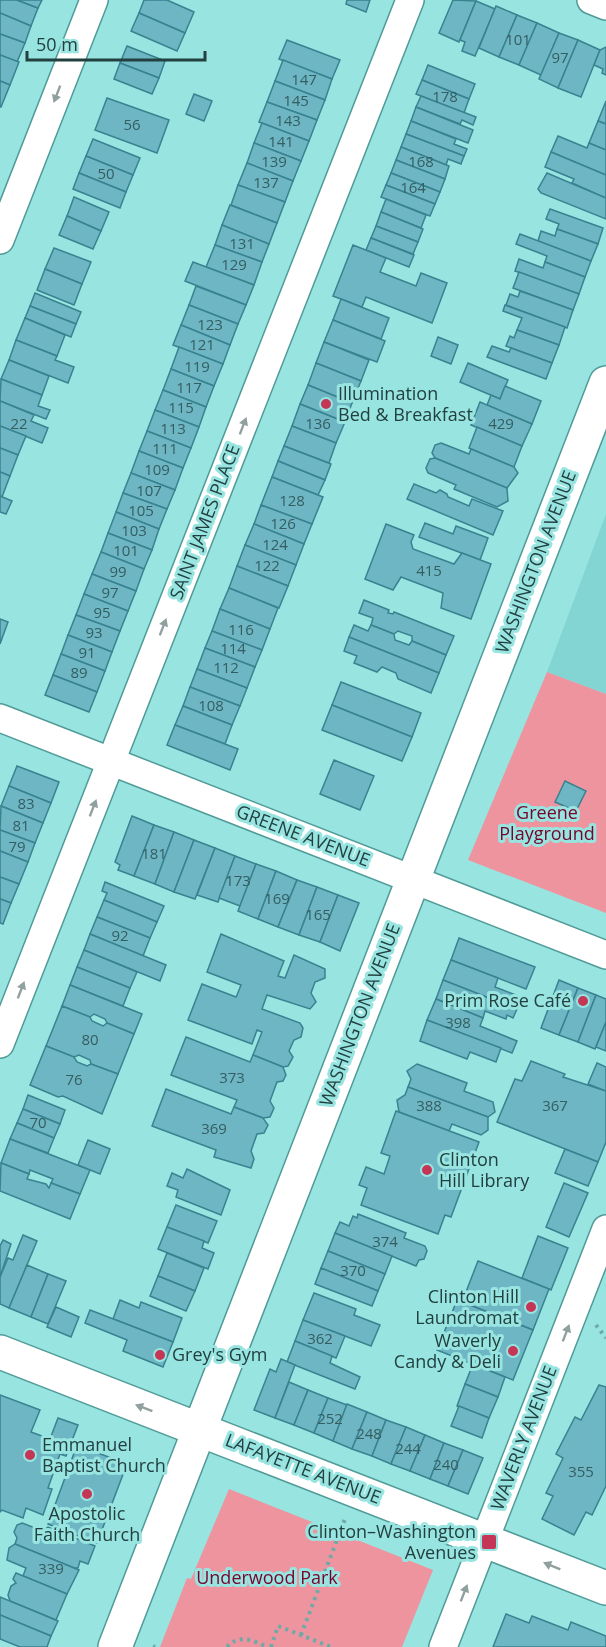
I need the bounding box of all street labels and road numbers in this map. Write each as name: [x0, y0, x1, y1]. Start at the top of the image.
street label: SAINT JAMES PLACE: [163, 441, 245, 603]
street label: WASHINGTON AVENUE: [489, 467, 581, 656]
street label: GREENE AVENUE: [233, 799, 374, 872]
street label: WASHINGTON AVENUE: [313, 920, 405, 1109]
street label: WAVERLY AVENUE: [484, 1362, 562, 1513]
street label: LAFAYETTE AVENUE: [222, 1427, 385, 1509]

